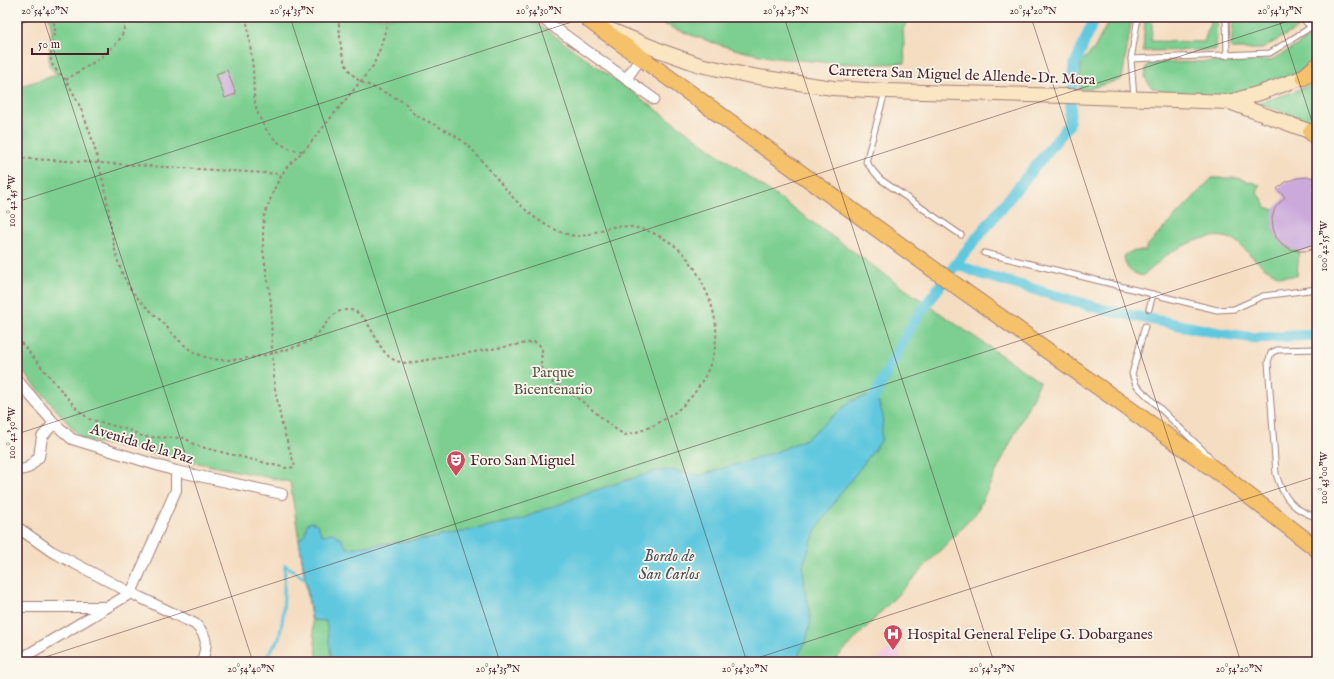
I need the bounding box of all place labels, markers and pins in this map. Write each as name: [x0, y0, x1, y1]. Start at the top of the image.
theatre icon: Foro San Miguel: [445, 449, 467, 477]
place label: Foro San Miguel: [470, 451, 576, 470]
hospital icon: Hospital General Felipe G. Dobarganes: [882, 623, 904, 651]
place label: Hospital General Felipe G. Dobarganes: [907, 625, 1153, 644]

